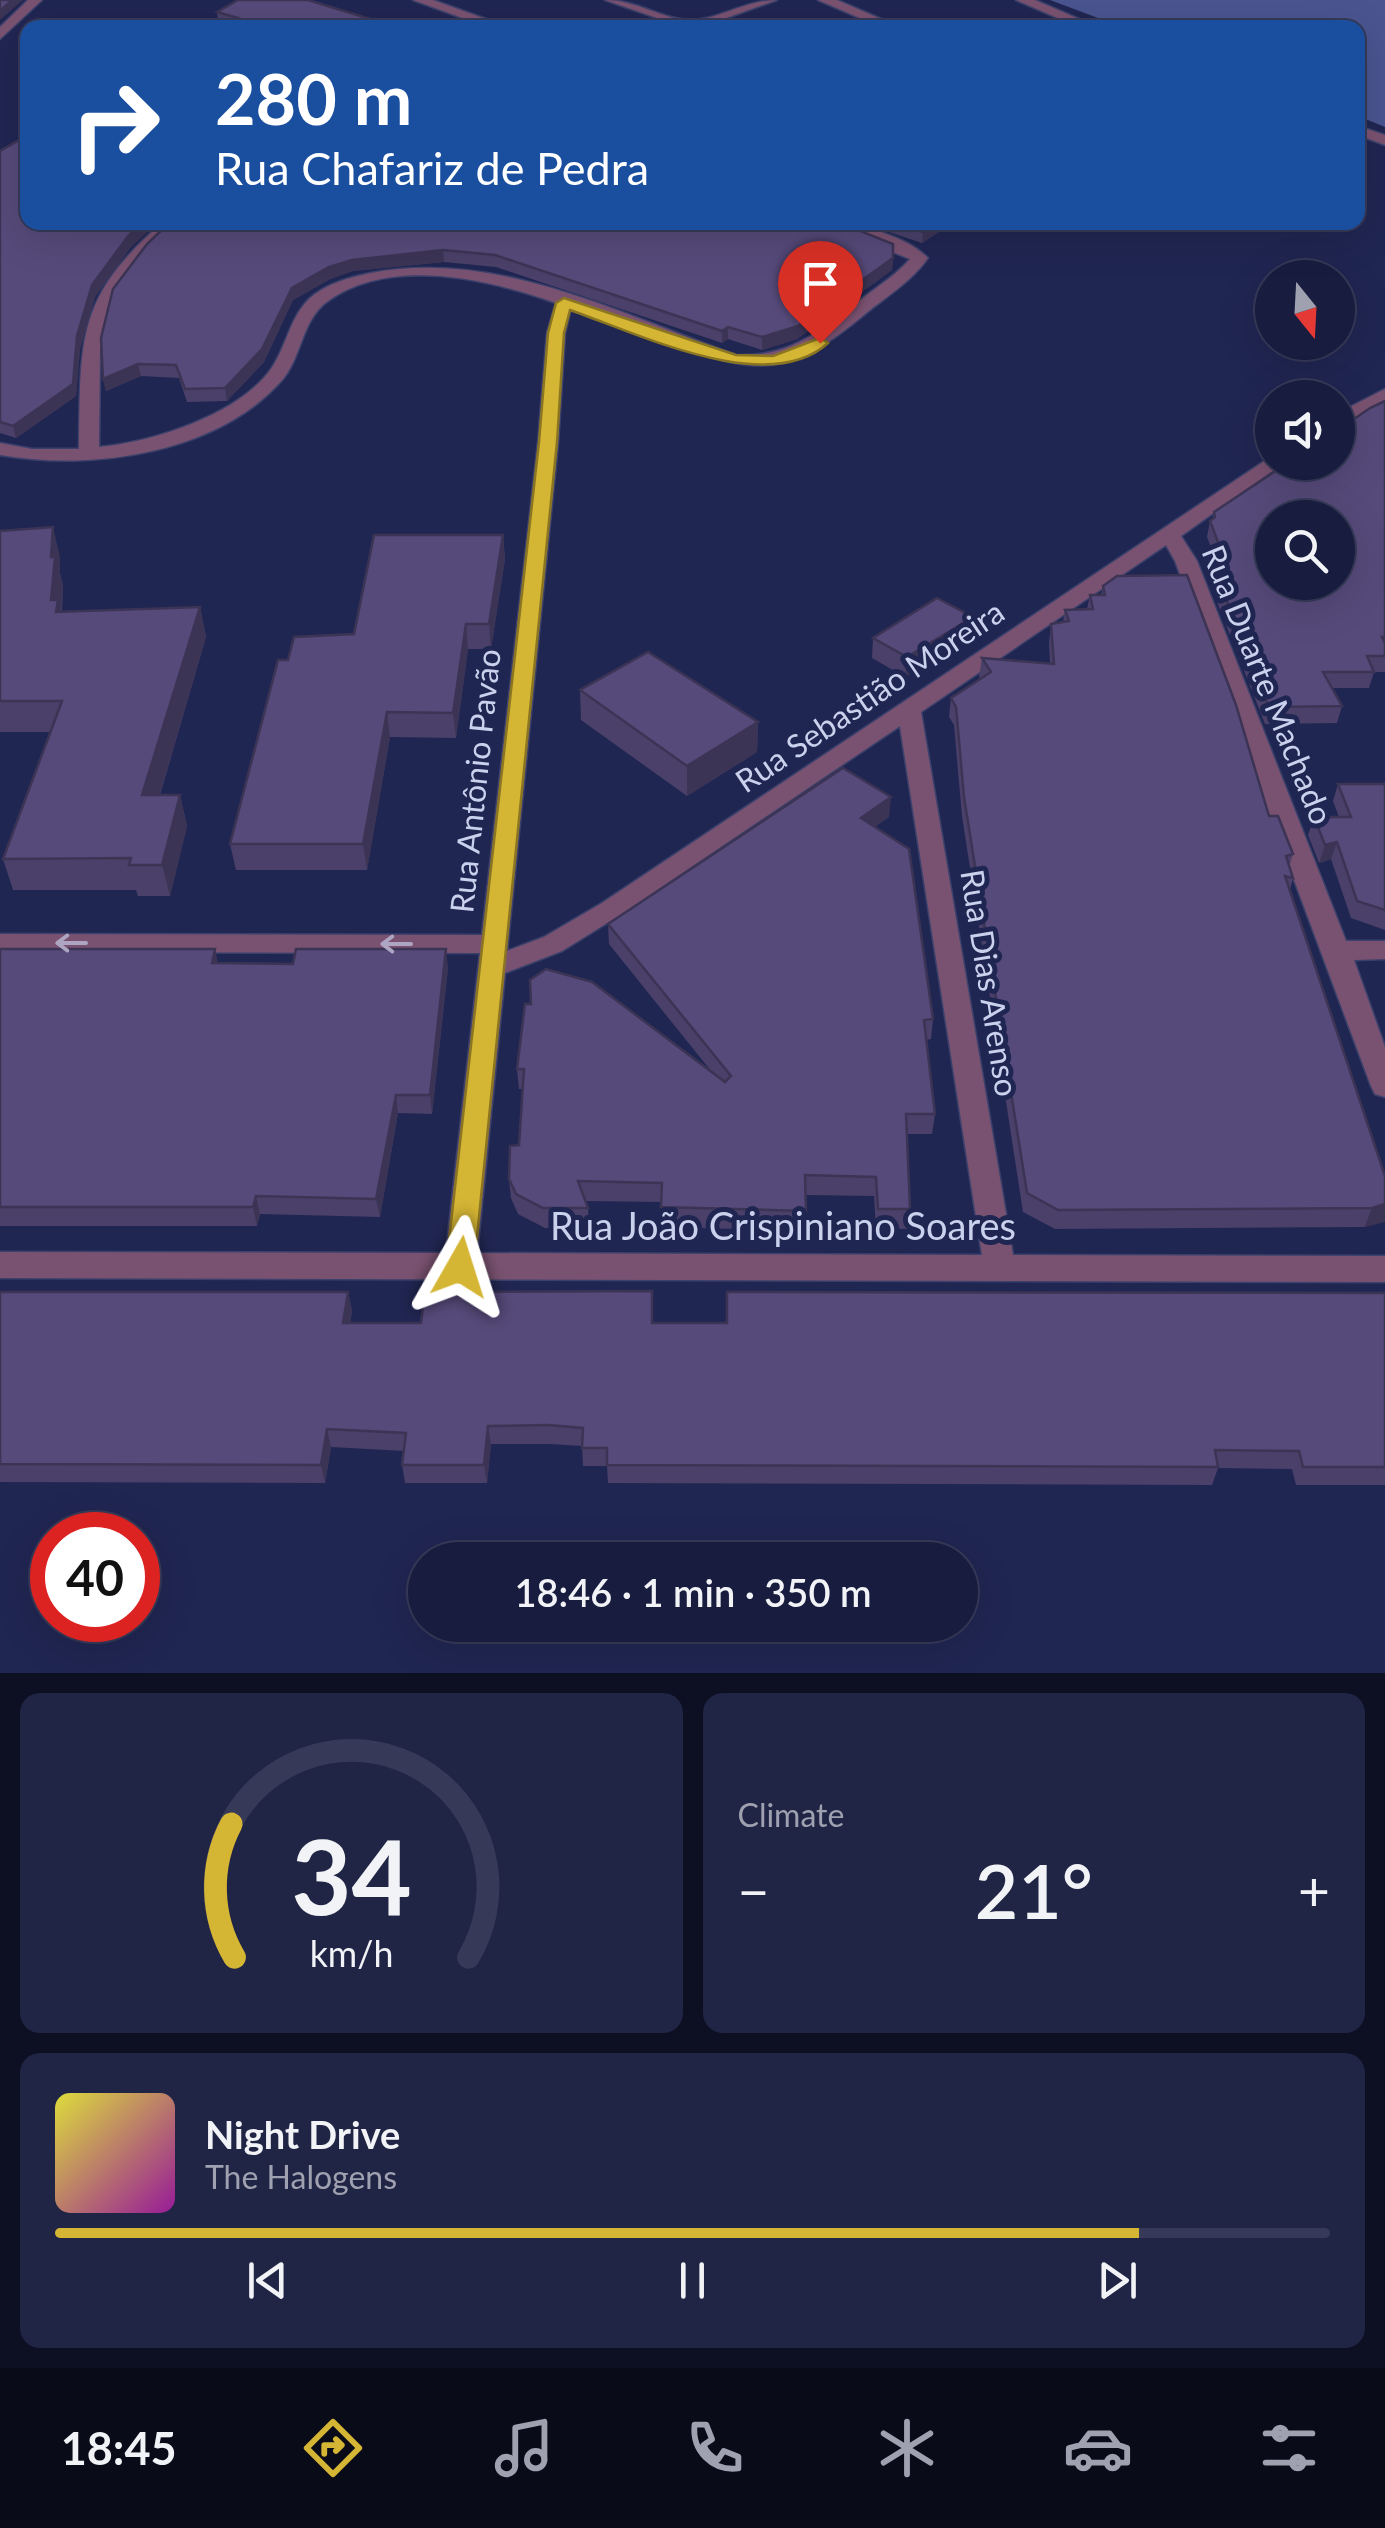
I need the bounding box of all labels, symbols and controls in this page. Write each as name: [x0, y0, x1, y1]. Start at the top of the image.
text: 280 m: [215, 56, 412, 140]
icon: right: [50, 60, 180, 190]
text: Rua Chafariz de Pedra: [215, 141, 649, 195]
pin: [778, 241, 863, 344]
icon: arrive: [793, 256, 848, 311]
north arrow: [1255, 260, 1355, 360]
map controls: [1255, 260, 1355, 600]
button: sound: [1255, 380, 1355, 480]
button: search: [1255, 500, 1355, 600]
street label: Rua Duarte Machado: [1195, 539, 1342, 830]
street label: Rua Sebastião Moreira: [728, 591, 1011, 800]
street label: Rua Antônio Pavão: [441, 647, 508, 915]
street label: Rua Dias Arenso: [953, 867, 1028, 1099]
one-way arrow: [55, 934, 88, 952]
one-way arrow: [380, 934, 412, 954]
street label: Rua João Crispiniano Soares: [550, 1202, 1016, 1248]
position arrow: [408, 1215, 512, 1319]
speed limit sign: 40: [30, 1512, 160, 1642]
text: 18:46 · 1 min · 350 m: [515, 1569, 871, 1615]
text: Climate: [738, 1795, 844, 1834]
text: 34: [291, 1812, 412, 1937]
text: 21°: [975, 1845, 1093, 1935]
text: −: [738, 1857, 769, 1923]
text: +: [1298, 1857, 1330, 1923]
text: km/h: [309, 1932, 393, 1975]
text: Night Drive: [205, 2111, 400, 2157]
text: The Halogens: [205, 2157, 397, 2196]
icon: previous: [240, 2253, 295, 2308]
icon: pause: [665, 2253, 720, 2308]
icon: next: [1090, 2253, 1145, 2308]
icon: directions: [298, 2413, 368, 2483]
icon: music: [489, 2413, 559, 2483]
icon: phone: [680, 2413, 750, 2483]
icon: climate: [872, 2413, 942, 2483]
icon: car: [1063, 2413, 1133, 2483]
icon: filters: [1254, 2413, 1324, 2483]
text: 18:45: [61, 2421, 177, 2475]

